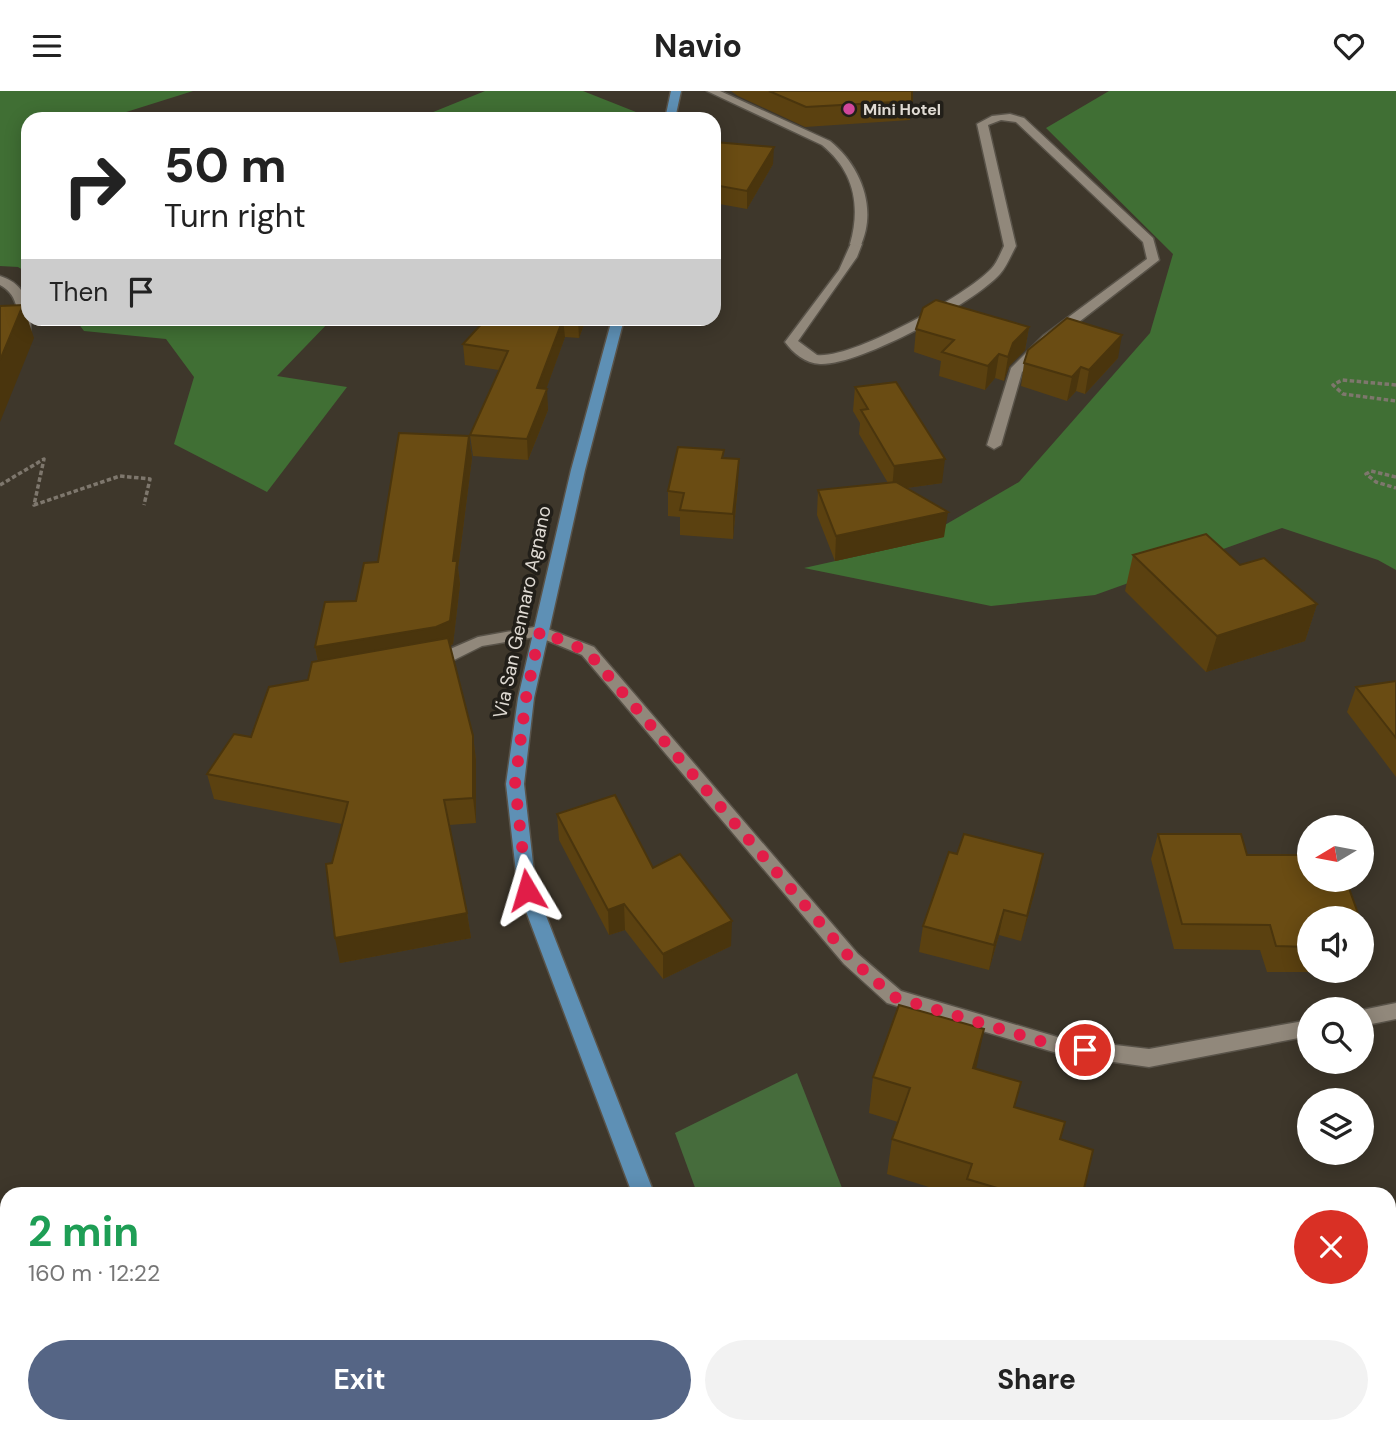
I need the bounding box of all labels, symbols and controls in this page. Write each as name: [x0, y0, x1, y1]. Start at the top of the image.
text: Navio: [654, 25, 742, 67]
icon: menu: [28, 27, 66, 65]
icon: heart: [1330, 27, 1368, 65]
place label: Mini Hotel: [863, 99, 941, 120]
marker: Mini Hotel: [841, 101, 857, 117]
text: 50 m: [164, 133, 287, 197]
icon: right: [49, 140, 140, 231]
text: Turn right: [164, 195, 306, 237]
icon: arrive: [122, 273, 160, 311]
text: Then: [49, 275, 108, 309]
street label: Via San Gennaro Agnano: [487, 503, 557, 721]
north arrow: [1297, 815, 1374, 893]
map controls: [1297, 815, 1374, 1165]
position arrow: [490, 853, 564, 927]
button: sound: [1297, 906, 1374, 983]
button: search: [1297, 997, 1374, 1074]
pin: [1055, 1020, 1115, 1080]
icon: arrive: [1066, 1031, 1104, 1069]
button: layers: [1297, 1088, 1374, 1165]
text: 2 min: [28, 1204, 139, 1259]
button: close: [1294, 1210, 1368, 1284]
text: 160 m · 12:22: [28, 1258, 160, 1288]
button: Exit: [28, 1340, 691, 1420]
button: Share: [705, 1340, 1368, 1420]

